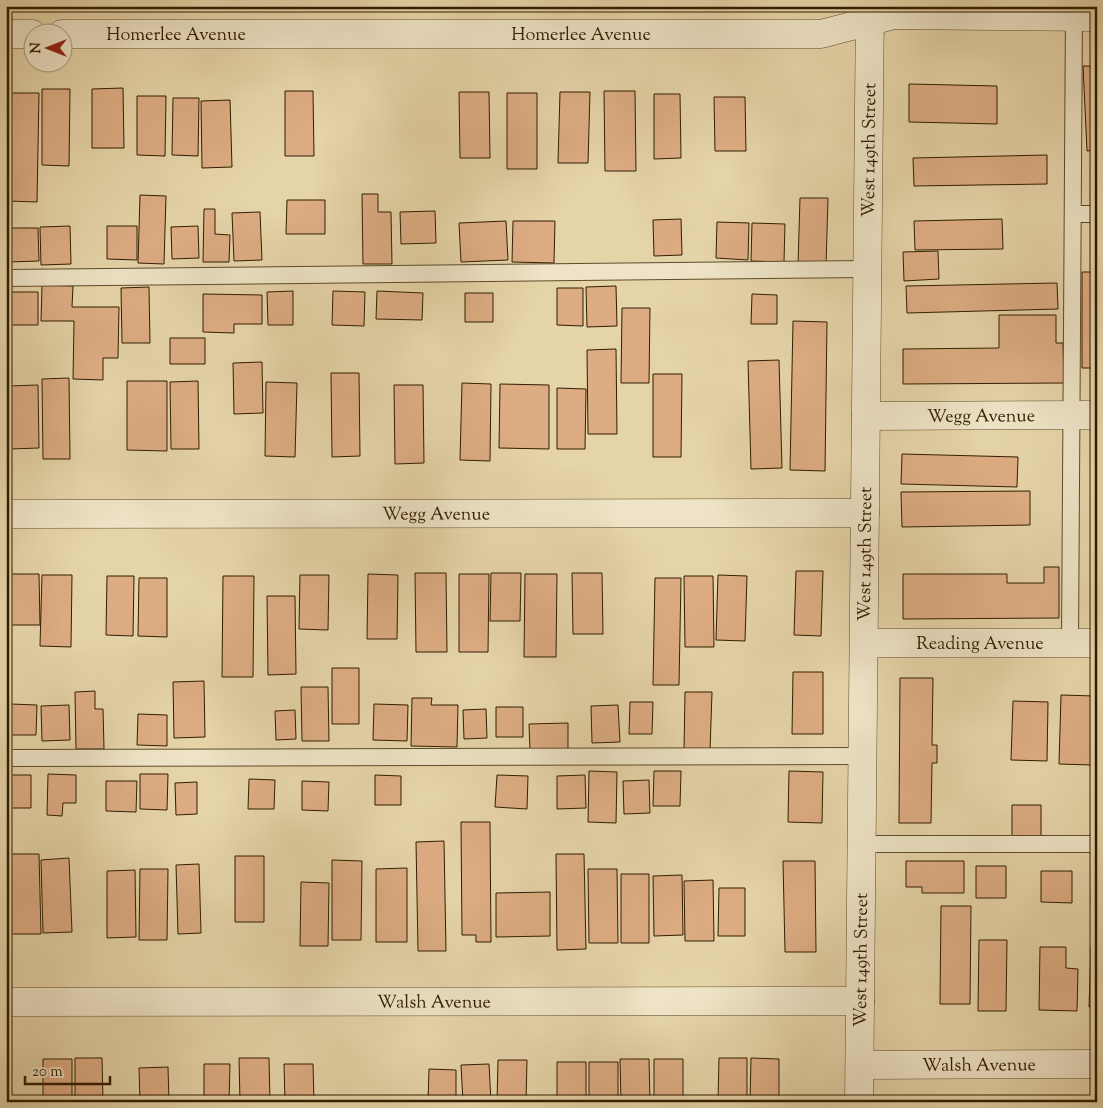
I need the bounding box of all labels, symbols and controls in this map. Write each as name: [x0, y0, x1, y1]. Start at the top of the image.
north arrow: [22, 22, 72, 72]
street label: Homerlee Avenue: [106, 23, 246, 49]
street label: Homerlee Avenue: [511, 23, 651, 49]
text: N: [27, 42, 47, 54]
street label: West 149th Street: [857, 83, 884, 217]
street label: Wegg Avenue: [927, 404, 1035, 431]
street label: West 149th Street: [853, 487, 880, 621]
street label: Wegg Avenue: [382, 502, 490, 529]
street label: Reading Avenue: [916, 632, 1044, 658]
street label: West 149th Street: [849, 893, 876, 1027]
street label: Walsh Avenue: [377, 990, 491, 1017]
scale bar: [25, 1053, 110, 1085]
street label: Walsh Avenue: [922, 1053, 1036, 1080]
text: 20 m: [32, 1062, 63, 1083]

